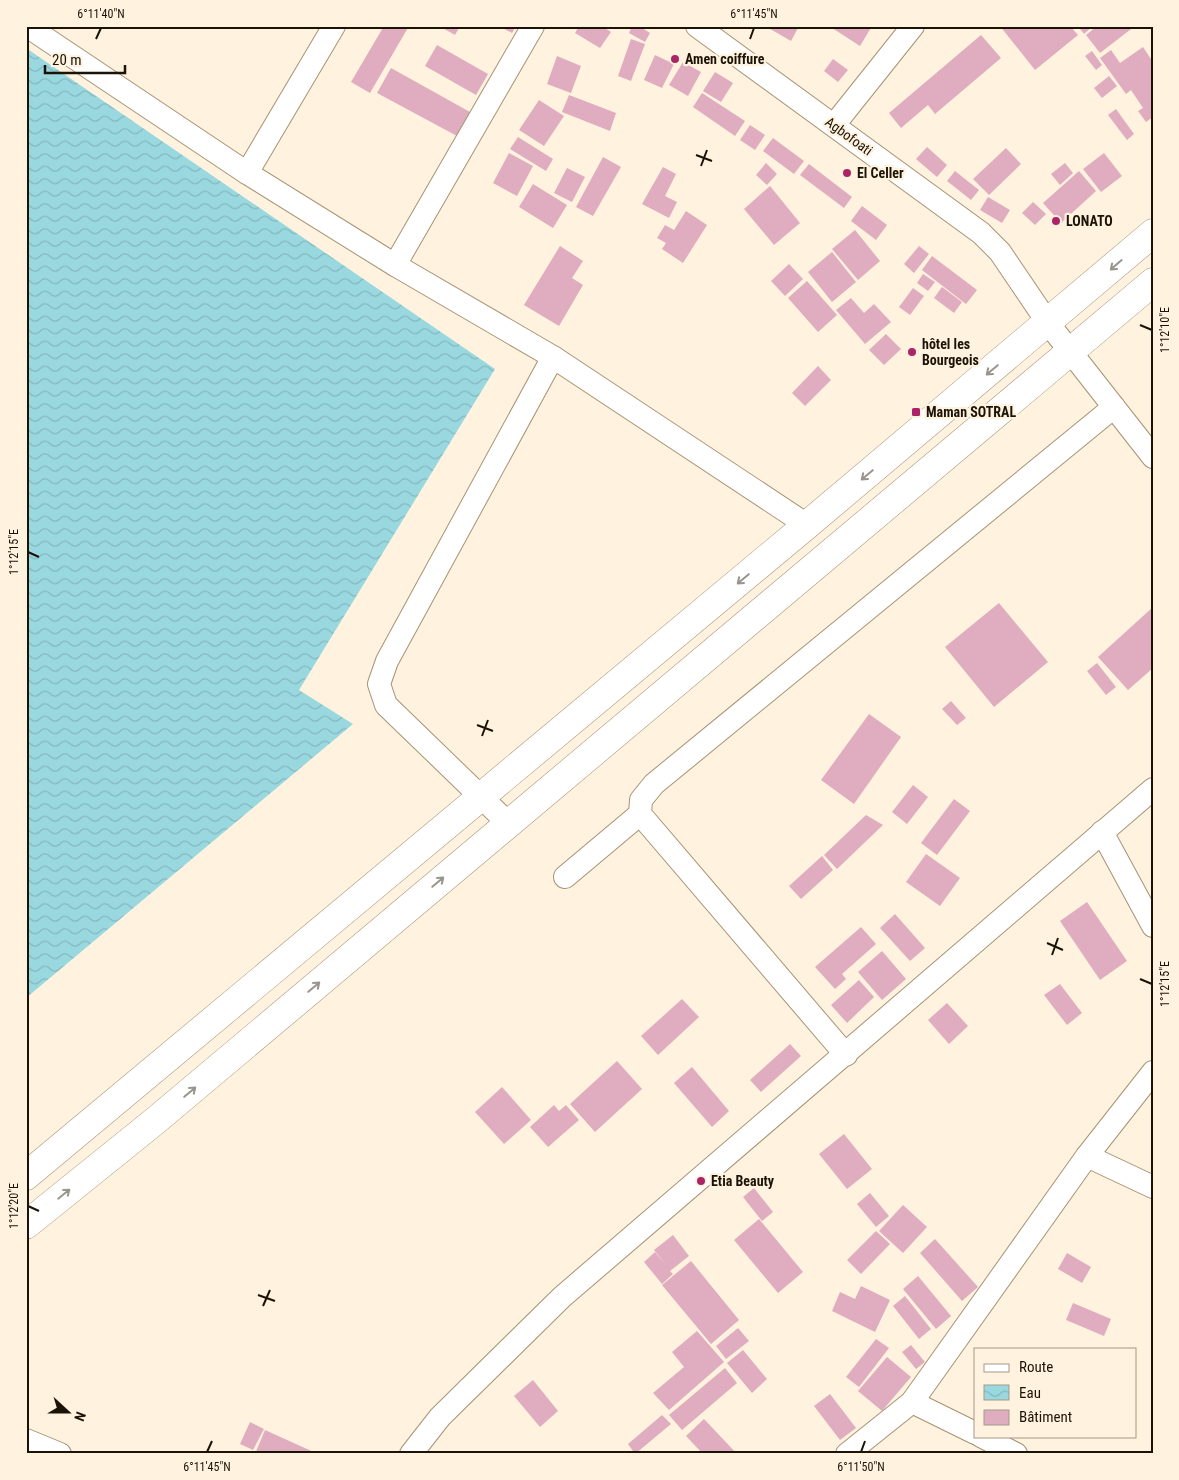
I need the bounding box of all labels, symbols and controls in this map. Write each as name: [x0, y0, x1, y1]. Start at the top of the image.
text: 6°11'40"N: [77, 7, 125, 21]
text: 6°11'45"N: [730, 7, 778, 21]
scale bar: [45, 42, 125, 74]
text: 20 m: [52, 51, 82, 69]
place label: Amen coiffure: [685, 51, 765, 67]
marker: Amen coiffure: [669, 53, 681, 65]
street label: Agbofoati: [822, 114, 876, 158]
place label: El Celler: [857, 165, 904, 181]
marker: El Celler: [841, 167, 853, 179]
place label: LONATO: [1066, 213, 1113, 229]
marker: LONATO: [1050, 215, 1062, 227]
one-way arrow: [1109, 259, 1122, 271]
text: 1°12'10"E: [1158, 307, 1172, 353]
place label: hôtel les Bourgeois: [922, 336, 979, 368]
marker: hôtel les Bourgeois: [906, 346, 918, 358]
one-way arrow: [986, 365, 999, 376]
place label: Maman SOTRAL: [926, 404, 1016, 420]
marker: Maman SOTRAL: [910, 406, 922, 418]
one-way arrow: [861, 469, 874, 480]
text: 1°12'15"E: [7, 529, 21, 575]
one-way arrow: [737, 573, 750, 584]
one-way arrow: [431, 876, 444, 887]
text: 1°12'15"E: [1158, 961, 1172, 1007]
one-way arrow: [307, 981, 320, 992]
one-way arrow: [183, 1086, 196, 1097]
place label: Etia Beauty: [711, 1173, 775, 1189]
marker: Etia Beauty: [695, 1175, 707, 1187]
text: 1°12'20"E: [7, 1183, 21, 1229]
one-way arrow: [57, 1189, 70, 1200]
legend: [974, 1348, 1136, 1438]
text: Route: [1019, 1358, 1053, 1376]
text: Eau: [1019, 1384, 1041, 1402]
north arrow: [42, 1388, 92, 1438]
text: Bâtiment: [1019, 1408, 1072, 1426]
text: N: [71, 1410, 89, 1424]
text: 6°11'45"N: [183, 1460, 231, 1474]
text: 6°11'50"N: [837, 1460, 885, 1474]

